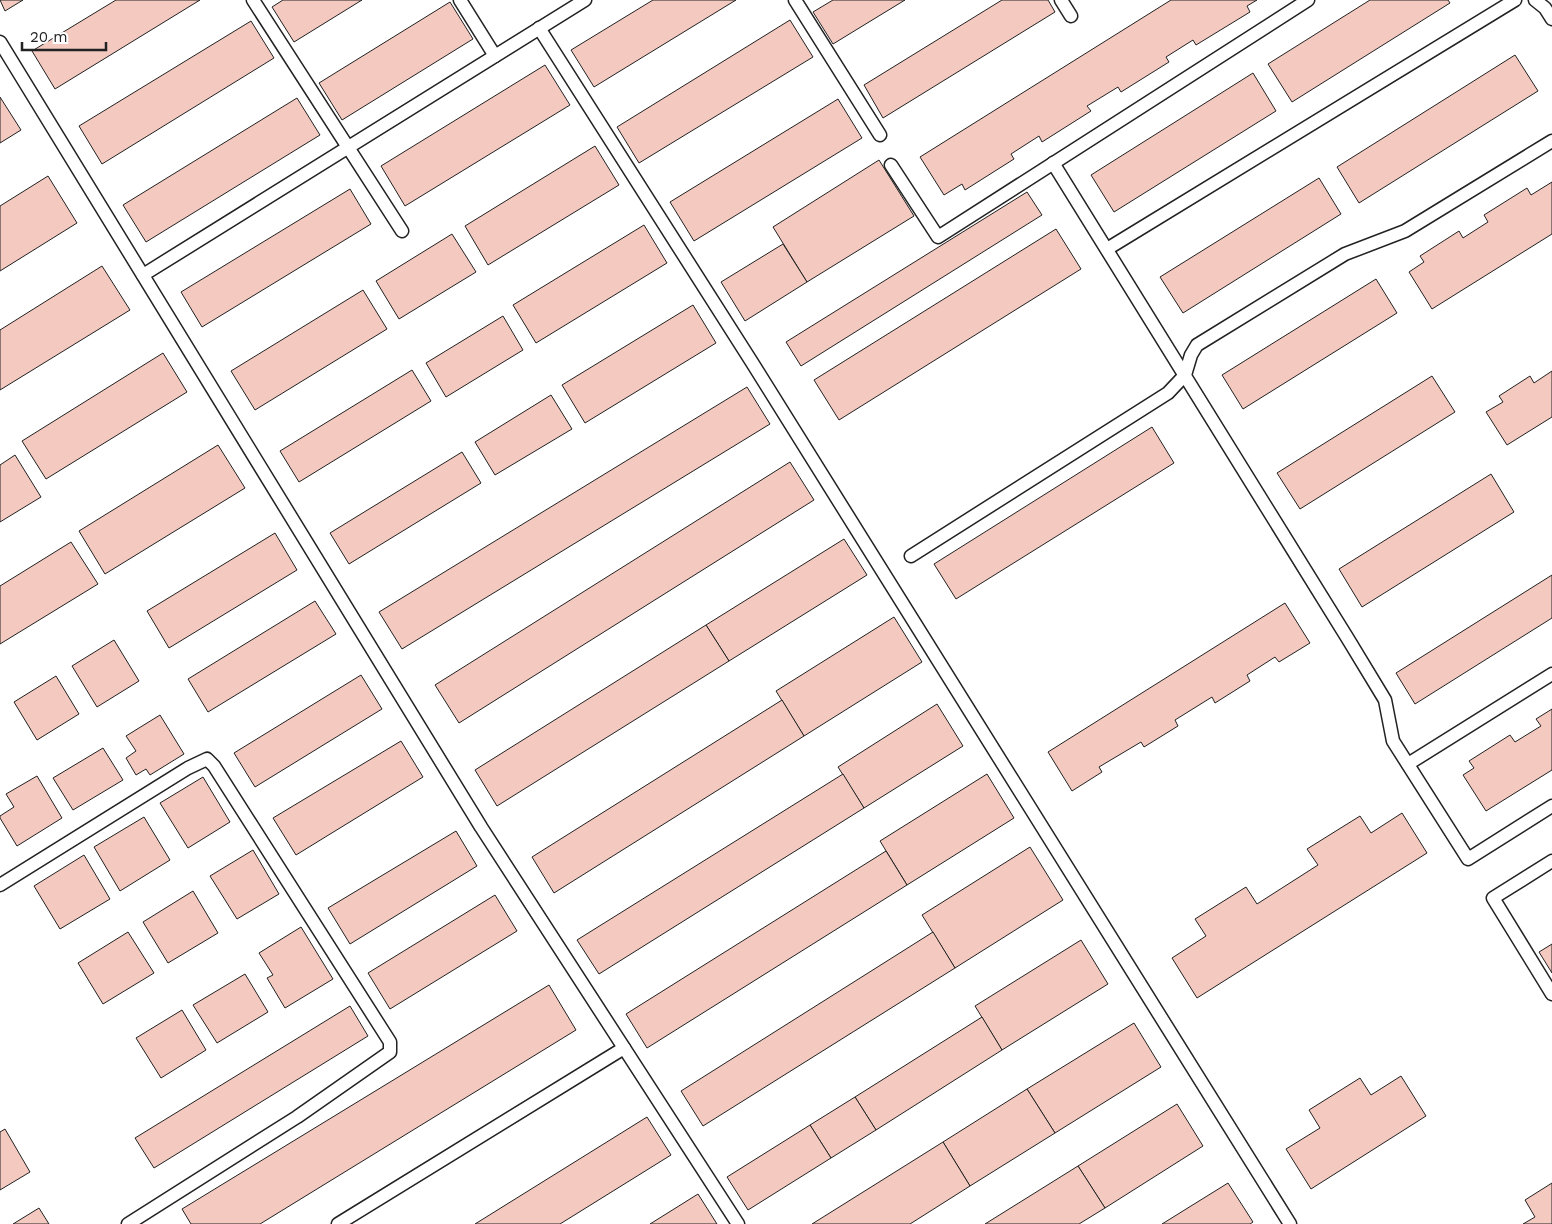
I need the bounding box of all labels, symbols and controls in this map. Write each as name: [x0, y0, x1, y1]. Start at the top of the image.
scale bar: [22, 20, 106, 52]
text: 20 m: [30, 28, 68, 46]

